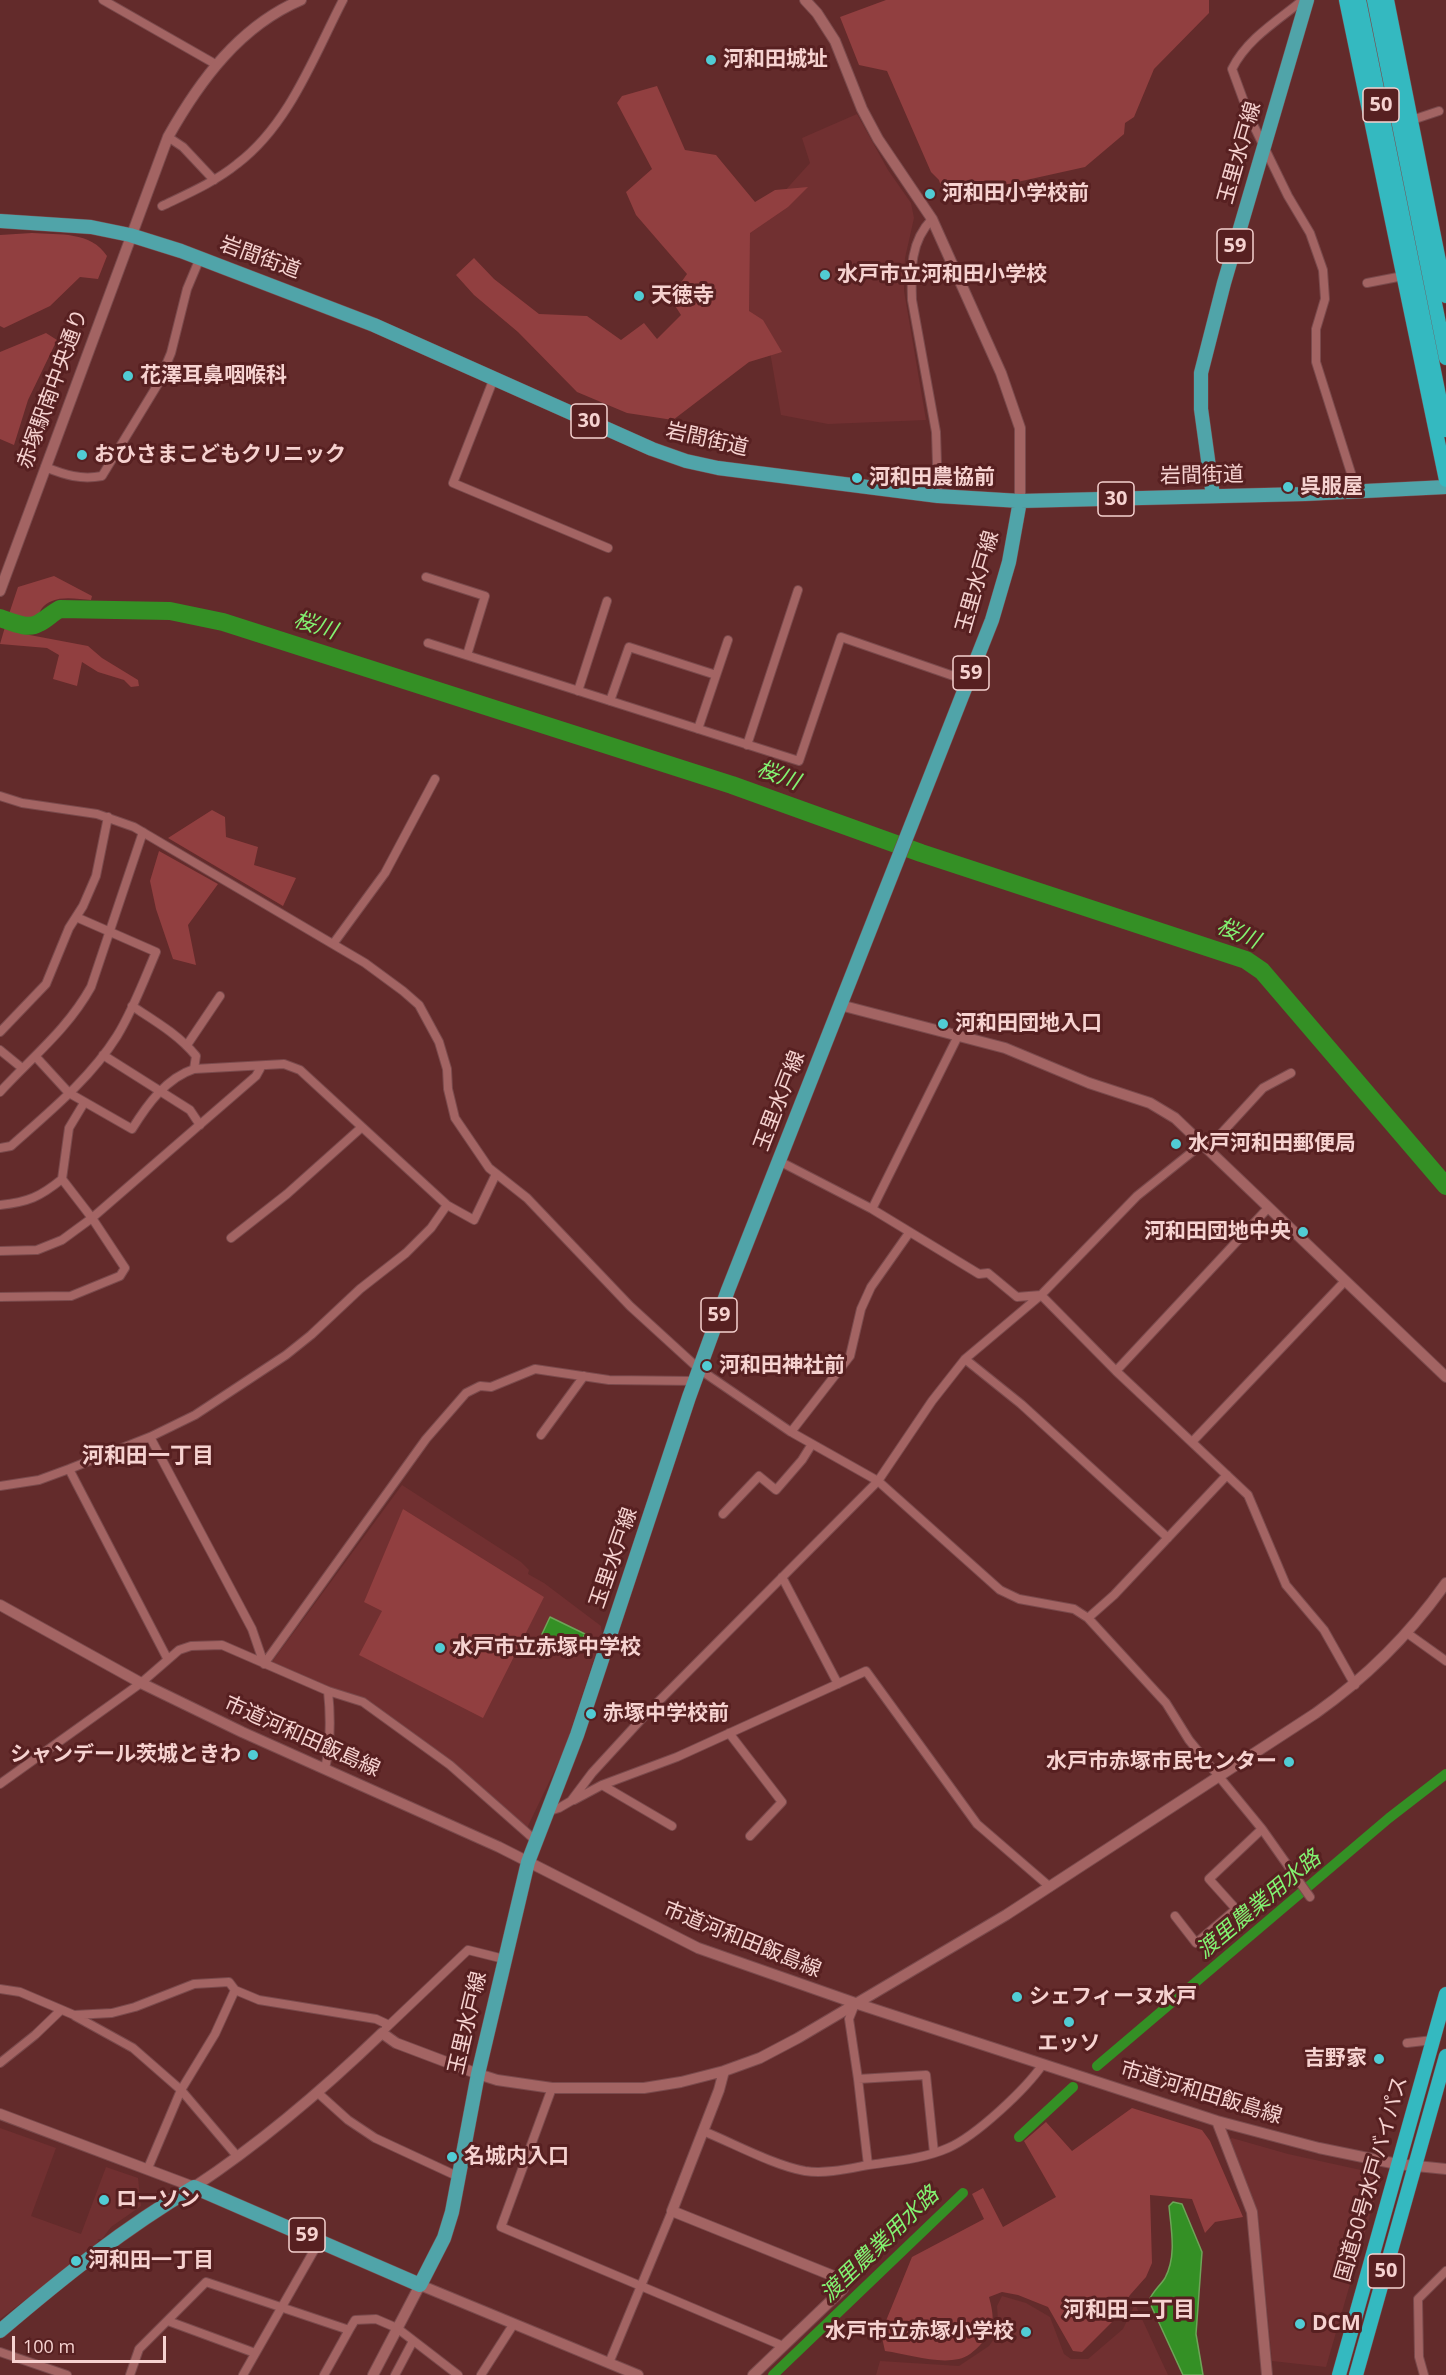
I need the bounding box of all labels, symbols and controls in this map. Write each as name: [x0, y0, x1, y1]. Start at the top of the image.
place label: 河和田城址: [723, 47, 828, 73]
marker: 河和田城址: [704, 53, 718, 67]
road number: 50: [1363, 88, 1399, 122]
street label: 玉里水戸線: [1213, 99, 1267, 207]
place label: 河和田小学校前: [942, 181, 1089, 207]
marker: 河和田小学校前: [923, 187, 937, 201]
road number: 59: [1217, 229, 1253, 263]
street label: 岩間街道: [216, 232, 304, 284]
place label: 水戸市立河和田小学校: [837, 262, 1047, 288]
marker: 水戸市立河和田小学校: [818, 268, 832, 282]
place label: 天徳寺: [651, 283, 714, 309]
marker: 天徳寺: [632, 289, 646, 303]
street label: 赤塚駅南中央通り: [12, 306, 94, 472]
place label: 花澤耳鼻咽喉科: [140, 363, 287, 389]
marker: 花澤耳鼻咽喉科: [121, 369, 135, 383]
road number: 30: [571, 404, 607, 438]
street label: 岩間街道: [663, 418, 751, 462]
place label: おひさまこどもクリニック: [94, 442, 346, 468]
marker: おひさまこどもクリニック: [75, 448, 89, 462]
street label: 岩間街道: [1160, 463, 1244, 489]
place label: 河和田農協前: [869, 465, 995, 491]
marker: 河和田農協前: [850, 471, 864, 485]
place label: 呉服屋: [1300, 474, 1363, 500]
marker: 呉服屋: [1281, 480, 1295, 494]
road number: 30: [1098, 482, 1134, 516]
street label: 玉里水戸線: [951, 528, 1005, 636]
water label: 桜川: [290, 607, 340, 645]
road number: 59: [953, 656, 989, 690]
water label: 桜川: [753, 756, 803, 796]
water label: 桜川: [1213, 913, 1263, 955]
place label: 河和田団地入口: [955, 1011, 1102, 1037]
marker: 河和田団地入口: [936, 1017, 950, 1031]
street label: 玉里水戸線: [749, 1047, 811, 1155]
place label: 水戸河和田郵便局: [1188, 1131, 1356, 1157]
marker: 水戸河和田郵便局: [1169, 1137, 1183, 1151]
place label: 河和田団地中央: [1144, 1219, 1291, 1245]
marker: 河和田団地中央: [1296, 1225, 1310, 1239]
road number: 59: [701, 1298, 737, 1332]
place label: 河和田神社前: [719, 1353, 845, 1379]
marker: 河和田神社前: [700, 1359, 714, 1373]
district label: 河和田一丁目: [82, 1444, 214, 1470]
street label: 玉里水戸線: [585, 1504, 643, 1612]
place label: 水戸市立赤塚中学校: [452, 1635, 641, 1661]
marker: 水戸市立赤塚中学校: [433, 1641, 447, 1655]
street label: 市道河和田飯島線: [220, 1691, 384, 1783]
place label: 赤塚中学校前: [603, 1701, 729, 1727]
marker: 赤塚中学校前: [584, 1707, 598, 1721]
place label: シャンデール茨城ときわ: [10, 1742, 241, 1768]
marker: シャンデール茨城ときわ: [246, 1748, 260, 1762]
place label: 水戸市赤塚市民センター: [1046, 1749, 1277, 1775]
marker: 水戸市赤塚市民センター: [1282, 1755, 1296, 1769]
water label: 渡里農業用水路: [1192, 1845, 1326, 1965]
street label: 市道河和田飯島線: [659, 1897, 825, 1983]
street label: 玉里水戸線: [444, 1969, 492, 2077]
place label: シェフィーヌ水戸: [1029, 1984, 1197, 2010]
marker: シェフィーヌ水戸: [1010, 1990, 1024, 2004]
marker: エッソ: [1062, 2015, 1076, 2029]
place label: エッソ: [1038, 2031, 1100, 2057]
place label: 吉野家: [1304, 2046, 1367, 2072]
marker: 吉野家: [1372, 2052, 1386, 2066]
street label: 市道河和田飯島線: [1117, 2056, 1285, 2130]
street label: 国道50号水戸バイパス: [1331, 2073, 1413, 2285]
place label: 名城内入口: [464, 2144, 569, 2170]
marker: 名城内入口: [445, 2150, 459, 2164]
water label: 渡里農業用水路: [815, 2182, 945, 2308]
place label: ローソン: [116, 2187, 200, 2213]
marker: ローソン: [97, 2193, 111, 2207]
road number: 59: [289, 2218, 325, 2252]
place label: 河和田一丁目: [88, 2248, 214, 2274]
marker: 河和田一丁目: [69, 2254, 83, 2268]
road number: 50: [1368, 2254, 1404, 2288]
district label: 河和田二丁目: [1063, 2298, 1195, 2324]
place label: DCM: [1312, 2311, 1361, 2337]
marker: DCM: [1293, 2317, 1307, 2331]
place label: 水戸市立赤塚小学校: [825, 2319, 1014, 2345]
scale bar: [15, 2324, 170, 2362]
marker: 水戸市立赤塚小学校: [1019, 2325, 1033, 2339]
text: 100 m: [23, 2334, 75, 2358]

